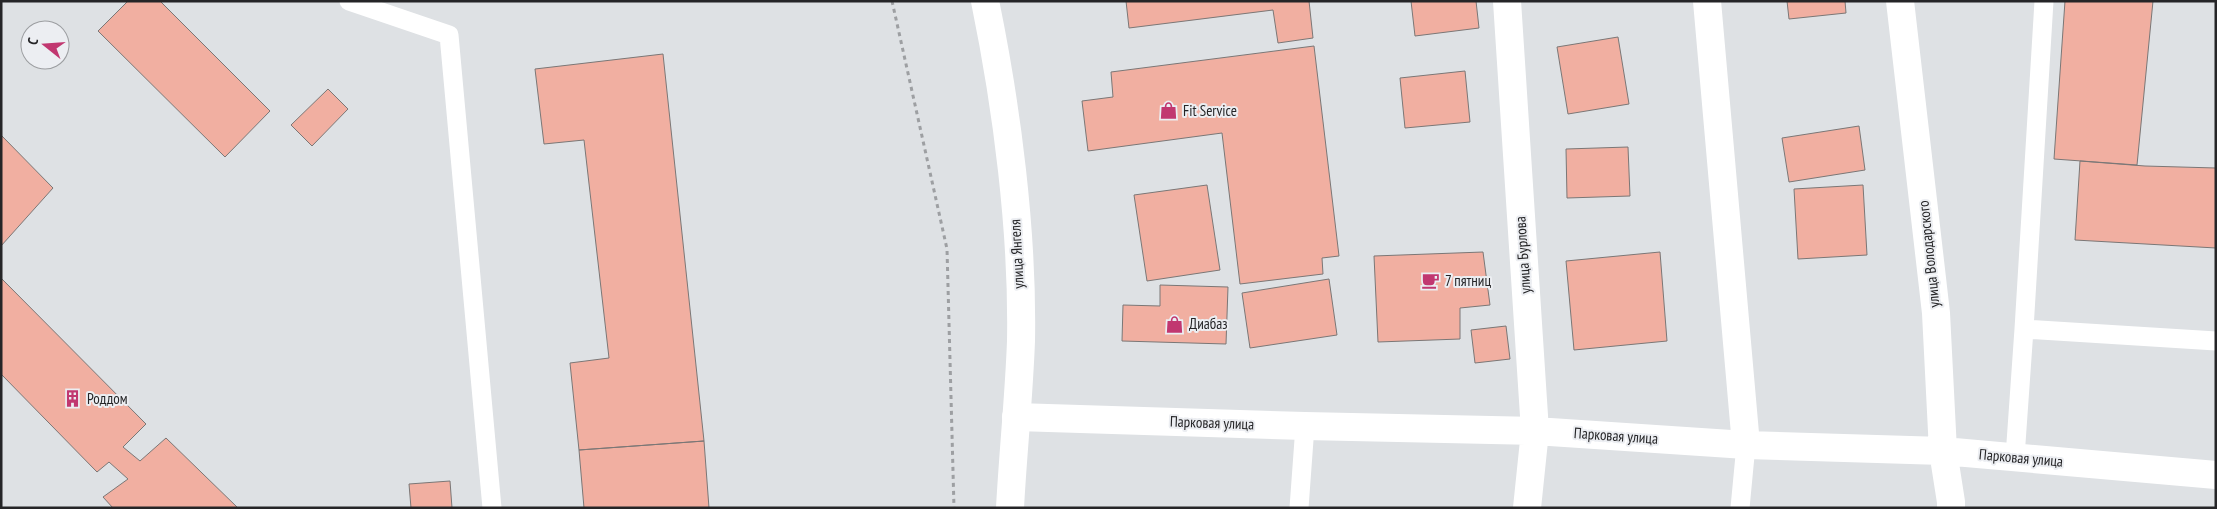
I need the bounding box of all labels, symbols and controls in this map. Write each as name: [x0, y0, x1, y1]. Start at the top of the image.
north arrow: [20, 20, 70, 70]
text: С: [23, 35, 42, 47]
shop icon: Fit Service: [1159, 101, 1179, 121]
place label: Fit Service: [1183, 101, 1237, 120]
street label: улица Володарского: [1913, 200, 1944, 308]
street label: улица Бурлова: [1510, 216, 1535, 294]
street label: улица Янгеля: [1005, 219, 1028, 289]
cafe icon: 7 пятниц: [1421, 271, 1441, 291]
place label: 7 пятниц: [1445, 271, 1491, 290]
shop icon: Диабаз: [1165, 314, 1185, 334]
place label: Диабаз: [1189, 314, 1227, 333]
building icon: Роддом: [63, 389, 83, 409]
place label: Роддом: [87, 389, 128, 408]
street label: Парковая улица: [1170, 412, 1254, 433]
street label: Парковая улица: [1573, 423, 1659, 448]
street label: Парковая улица: [1978, 444, 2064, 471]

